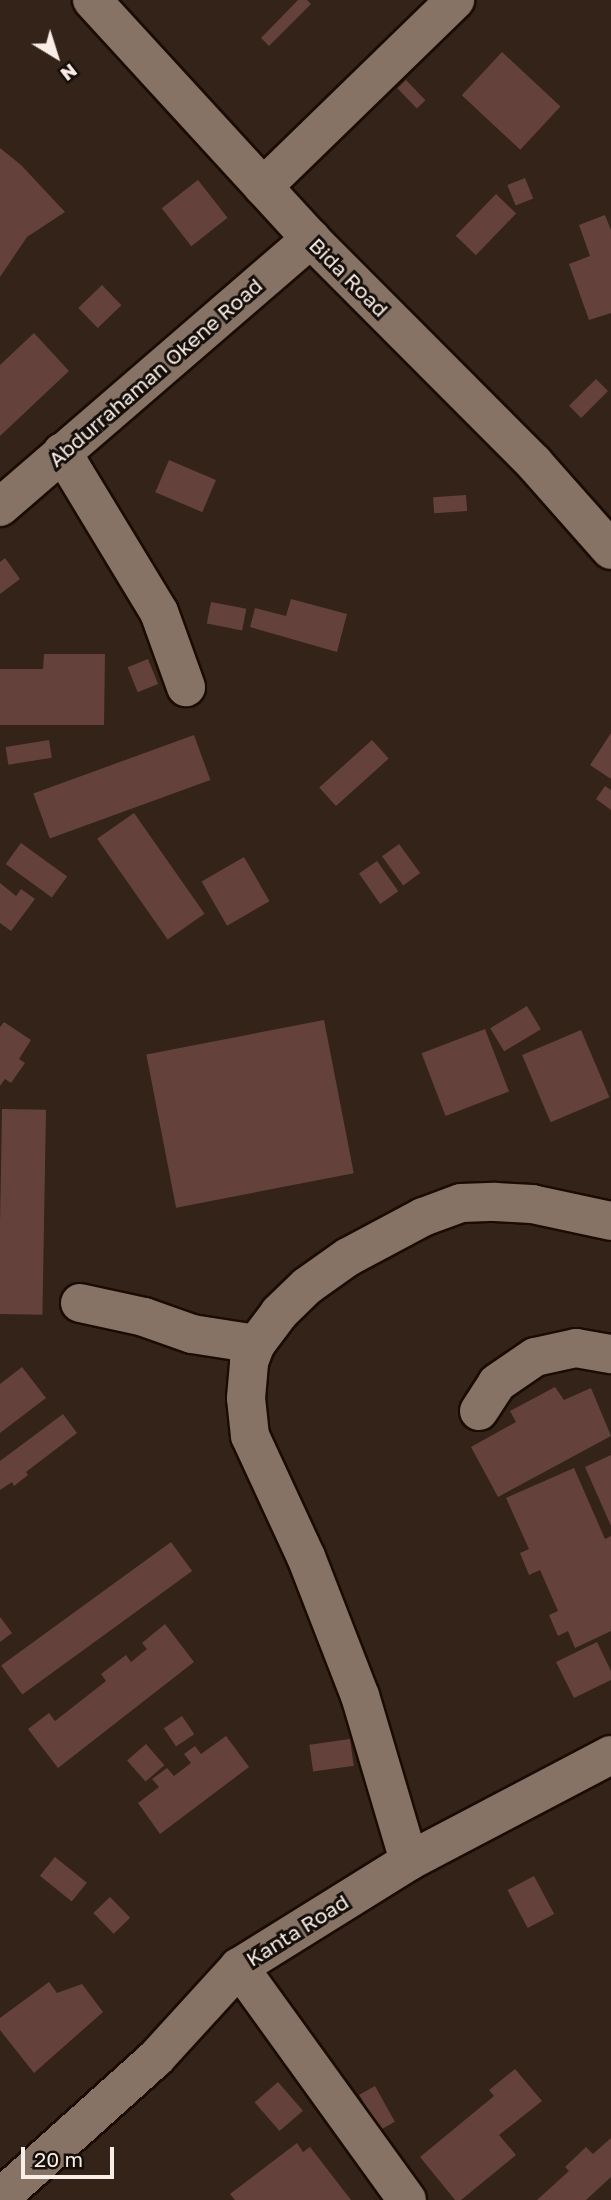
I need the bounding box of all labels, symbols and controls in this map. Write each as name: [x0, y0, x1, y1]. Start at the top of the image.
north arrow: [21, 21, 91, 91]
text: N: [56, 59, 82, 86]
street label: Bida Road: [304, 232, 394, 322]
street label: Abdurrahaman Okene Road: [43, 272, 267, 472]
street label: Kanta Road: [241, 1889, 353, 1971]
scale bar: [24, 2134, 117, 2178]
text: 20 m: [34, 2146, 83, 2172]

